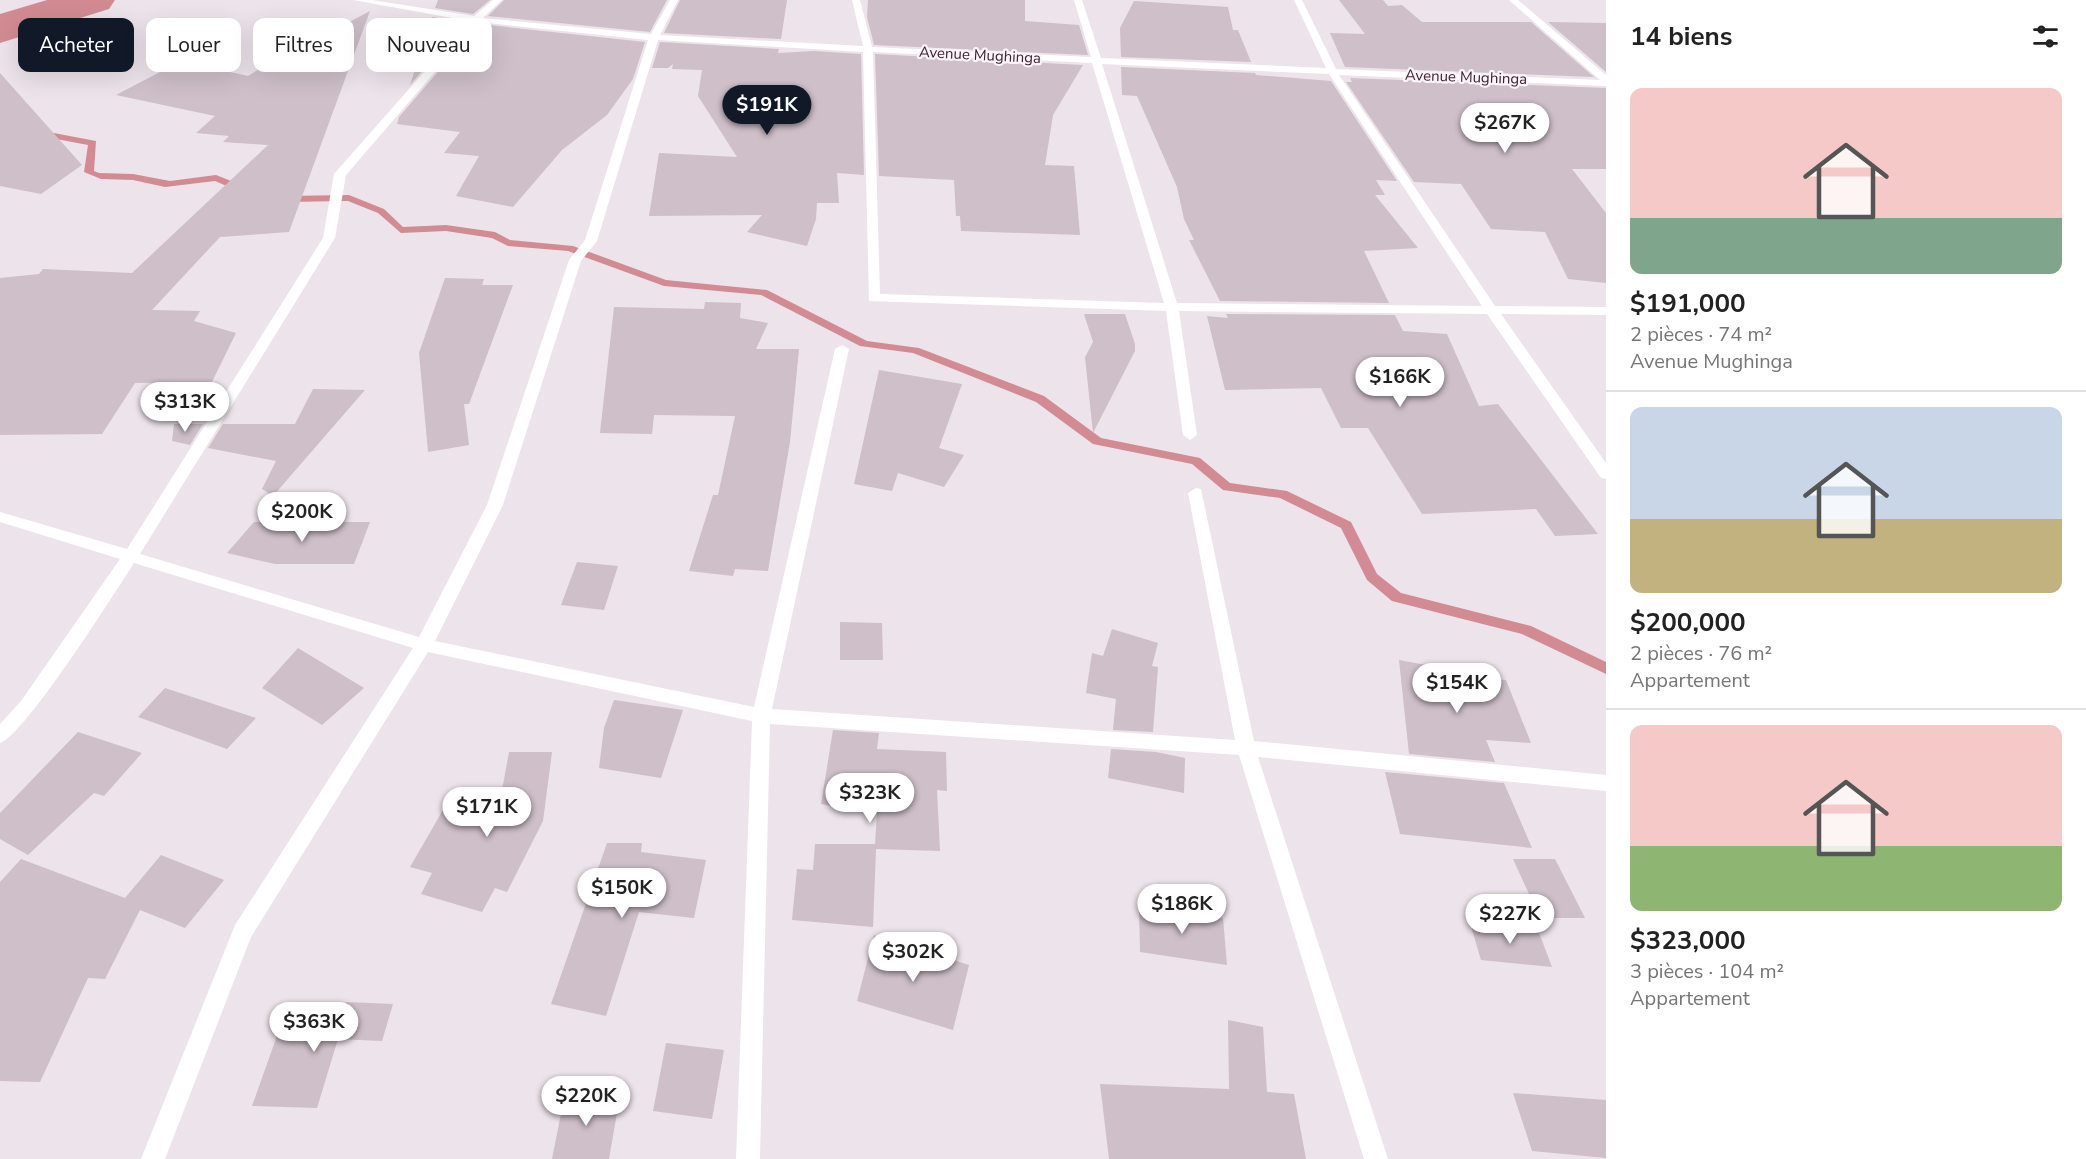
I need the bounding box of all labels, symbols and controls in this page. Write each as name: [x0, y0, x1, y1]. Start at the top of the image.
chip: Acheter: [18, 18, 134, 72]
chip: Louer: [146, 18, 241, 72]
chip: Filtres: [253, 18, 354, 72]
chip: Nouveau: [366, 18, 492, 72]
text: 14 biens: [1630, 19, 1732, 54]
icon: filters: [2029, 20, 2062, 53]
street label: Avenue Mughinga: [918, 42, 1042, 68]
street label: Avenue Mughinga: [1405, 65, 1527, 89]
pin: $191K: [725, 85, 809, 136]
text: $191K: [736, 91, 798, 118]
pin: $267K: [1463, 103, 1547, 154]
text: $267K: [1474, 109, 1536, 136]
icon: home: [1792, 127, 1900, 235]
text: $191,000: [1630, 286, 1746, 321]
text: 2 pièces · 74 m²: [1630, 321, 1772, 348]
text: Avenue Mughinga: [1630, 348, 1793, 375]
pin: $166K: [1358, 357, 1442, 408]
text: $166K: [1369, 363, 1431, 390]
pin: $313K: [143, 382, 227, 433]
text: $313K: [154, 388, 216, 415]
icon: home: [1792, 446, 1900, 554]
pin: $200K: [260, 492, 344, 543]
text: $200K: [271, 498, 333, 525]
text: $200,000: [1630, 605, 1746, 640]
text: 2 pièces · 76 m²: [1630, 640, 1772, 667]
pin: $154K: [1415, 663, 1499, 714]
text: Appartement: [1630, 667, 1750, 694]
text: $154K: [1426, 669, 1488, 696]
icon: home: [1792, 764, 1900, 872]
pin: $323K: [828, 773, 912, 824]
text: $323K: [839, 779, 901, 806]
pin: $171K: [445, 787, 529, 838]
text: $171K: [456, 793, 518, 820]
pin: $150K: [580, 868, 664, 919]
text: $150K: [591, 874, 653, 901]
pin: $186K: [1140, 884, 1224, 935]
text: $186K: [1151, 890, 1213, 917]
pin: $227K: [1468, 894, 1552, 945]
text: $227K: [1479, 900, 1541, 927]
text: $323,000: [1630, 923, 1746, 958]
pin: $302K: [871, 932, 955, 983]
text: $302K: [882, 938, 944, 965]
text: 3 pièces · 104 m²: [1630, 958, 1784, 985]
text: Appartement: [1630, 985, 1750, 1012]
pin: $363K: [272, 1002, 356, 1053]
text: $363K: [283, 1008, 345, 1035]
pin: $220K: [544, 1076, 628, 1127]
text: $220K: [555, 1082, 617, 1109]

